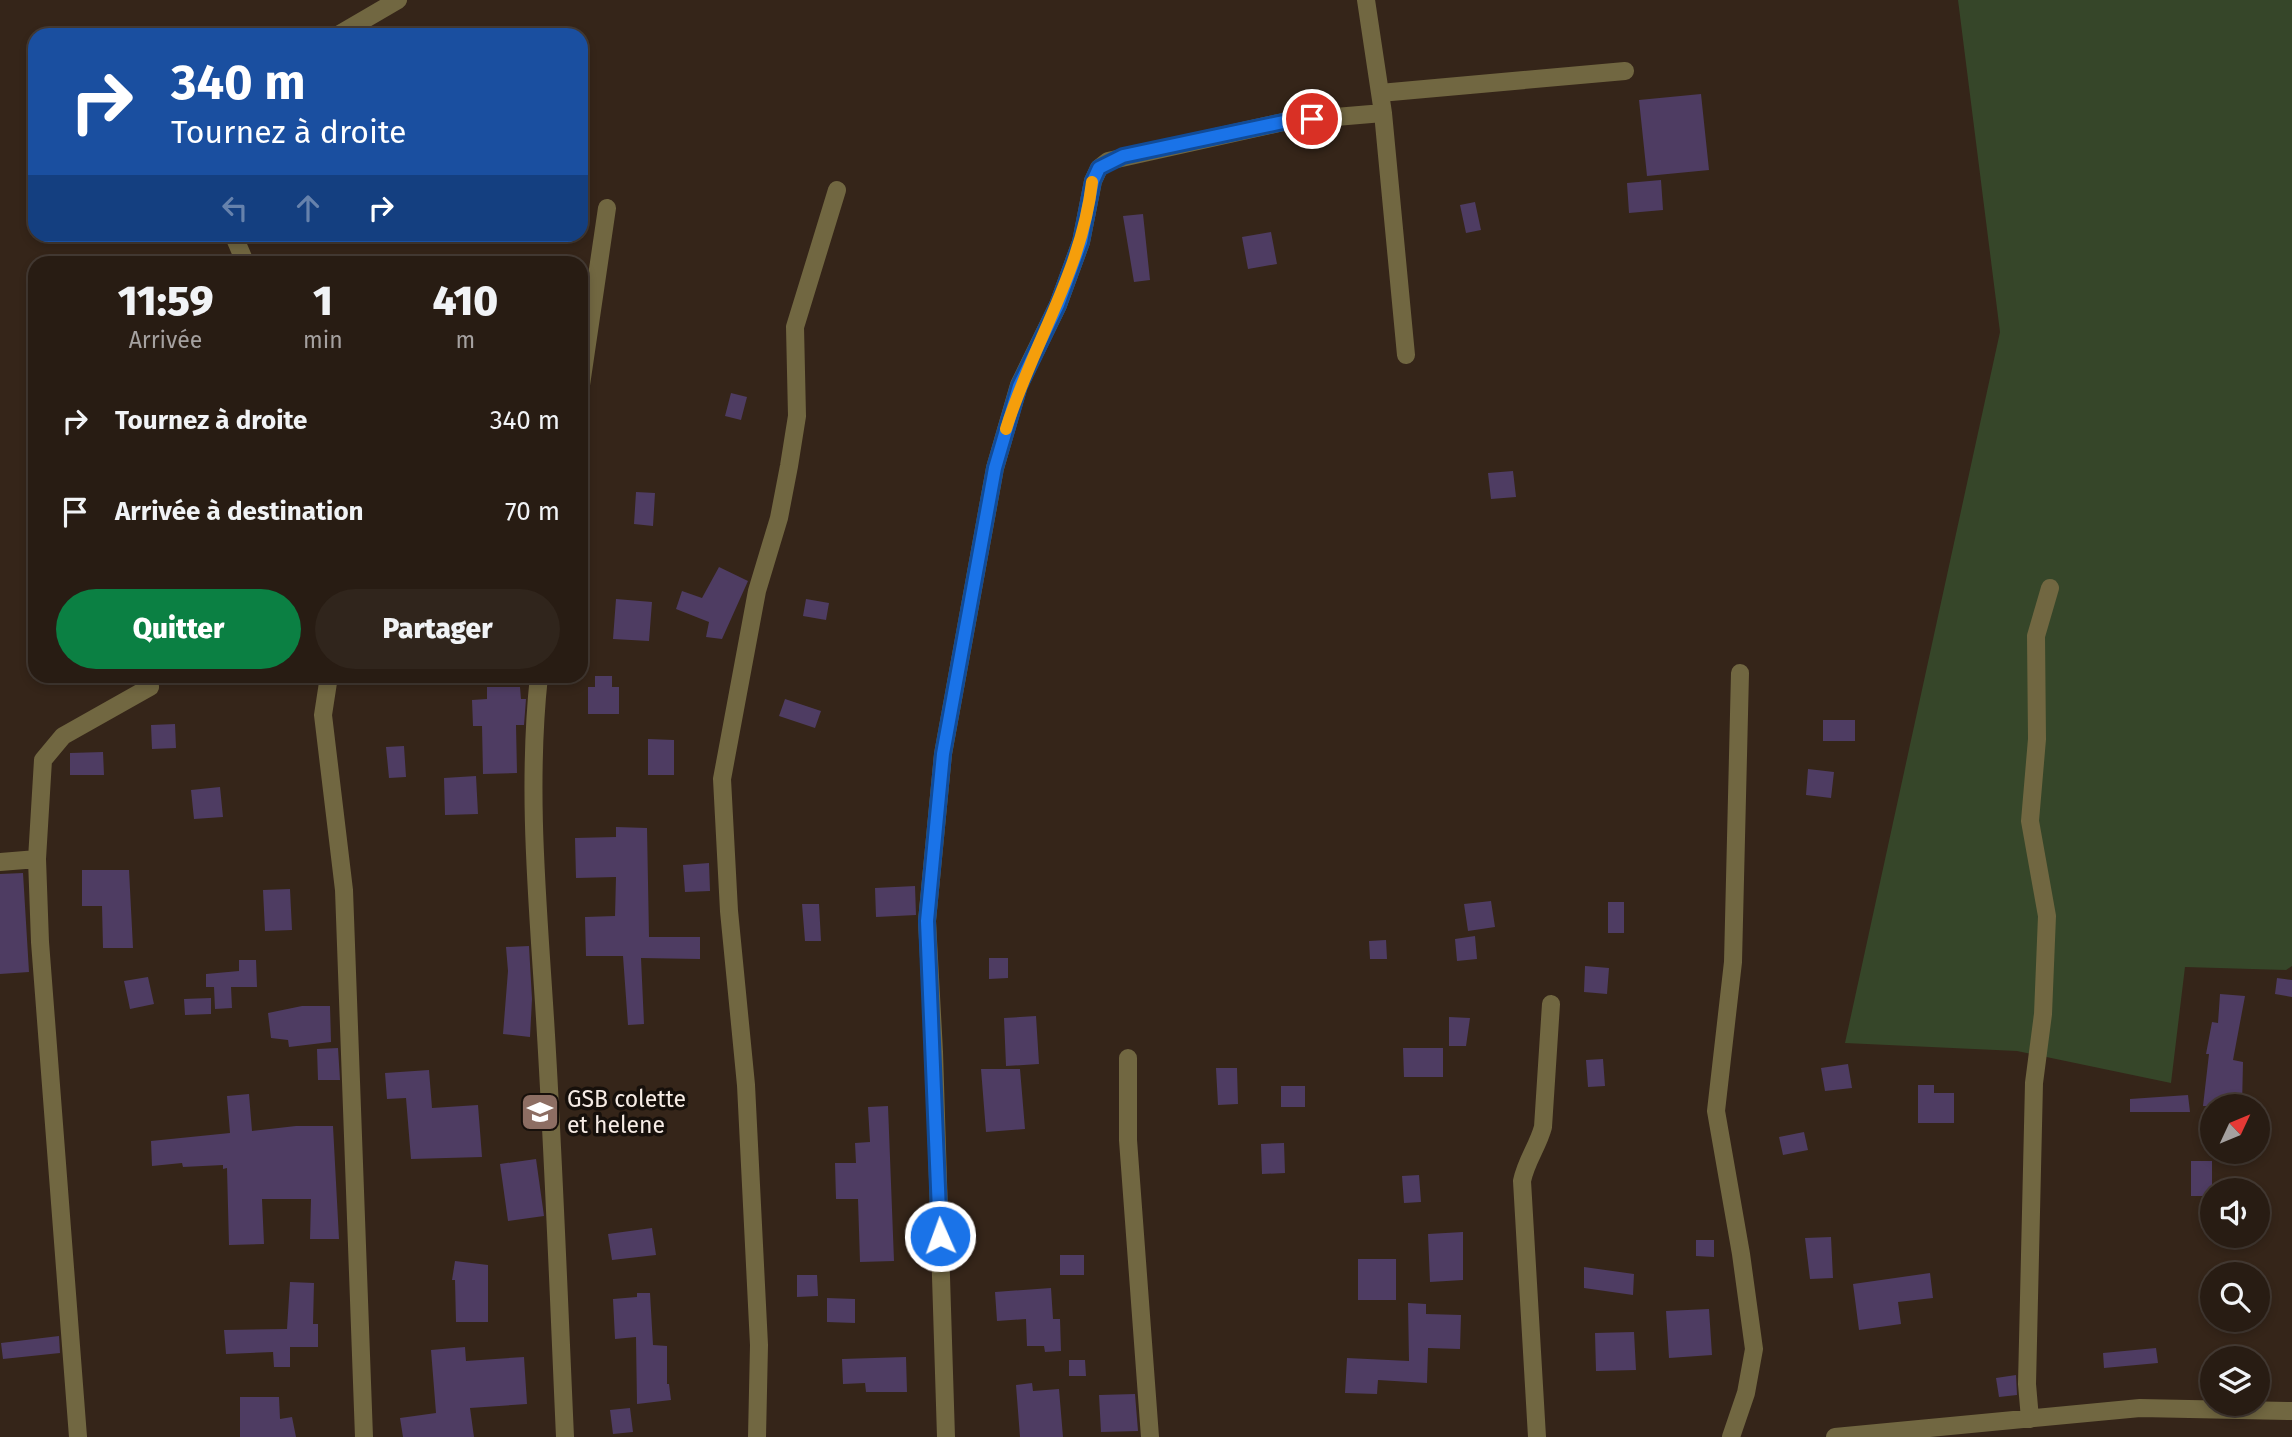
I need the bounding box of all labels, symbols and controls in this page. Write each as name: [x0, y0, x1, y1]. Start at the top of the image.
text: 340 m: [171, 53, 306, 112]
icon: right: [56, 56, 147, 147]
pin: [1282, 89, 1342, 149]
icon: arrive: [1293, 100, 1331, 138]
text: Tournez à droite: [171, 113, 407, 151]
icon: left: [216, 189, 254, 227]
icon: ahead: [289, 189, 327, 227]
icon: right: [362, 189, 400, 227]
text: 11:59: [118, 276, 213, 326]
text: 1: [313, 276, 333, 326]
text: 410: [432, 276, 498, 326]
text: Arrivée: [129, 326, 202, 354]
text: min: [303, 326, 343, 354]
text: m: [456, 326, 475, 354]
icon: right: [56, 402, 94, 440]
text: Tournez à droite: [115, 405, 307, 436]
text: 340 m: [490, 405, 560, 436]
icon: arrive: [56, 493, 94, 531]
text: Arrivée à destination: [115, 496, 364, 527]
text: 70 m: [505, 496, 560, 527]
button: Quitter: [56, 589, 301, 669]
button: Partager: [315, 589, 560, 669]
place label: GSB colette et helene: [567, 1085, 686, 1139]
school or university icon: GSB colette et helene: [519, 1091, 561, 1133]
north arrow: [2200, 1094, 2270, 1164]
map controls: [2200, 1094, 2270, 1416]
button: sound: [2200, 1178, 2270, 1248]
position arrow: [903, 1199, 977, 1273]
button: search: [2200, 1262, 2270, 1332]
button: layers: [2200, 1346, 2270, 1416]

